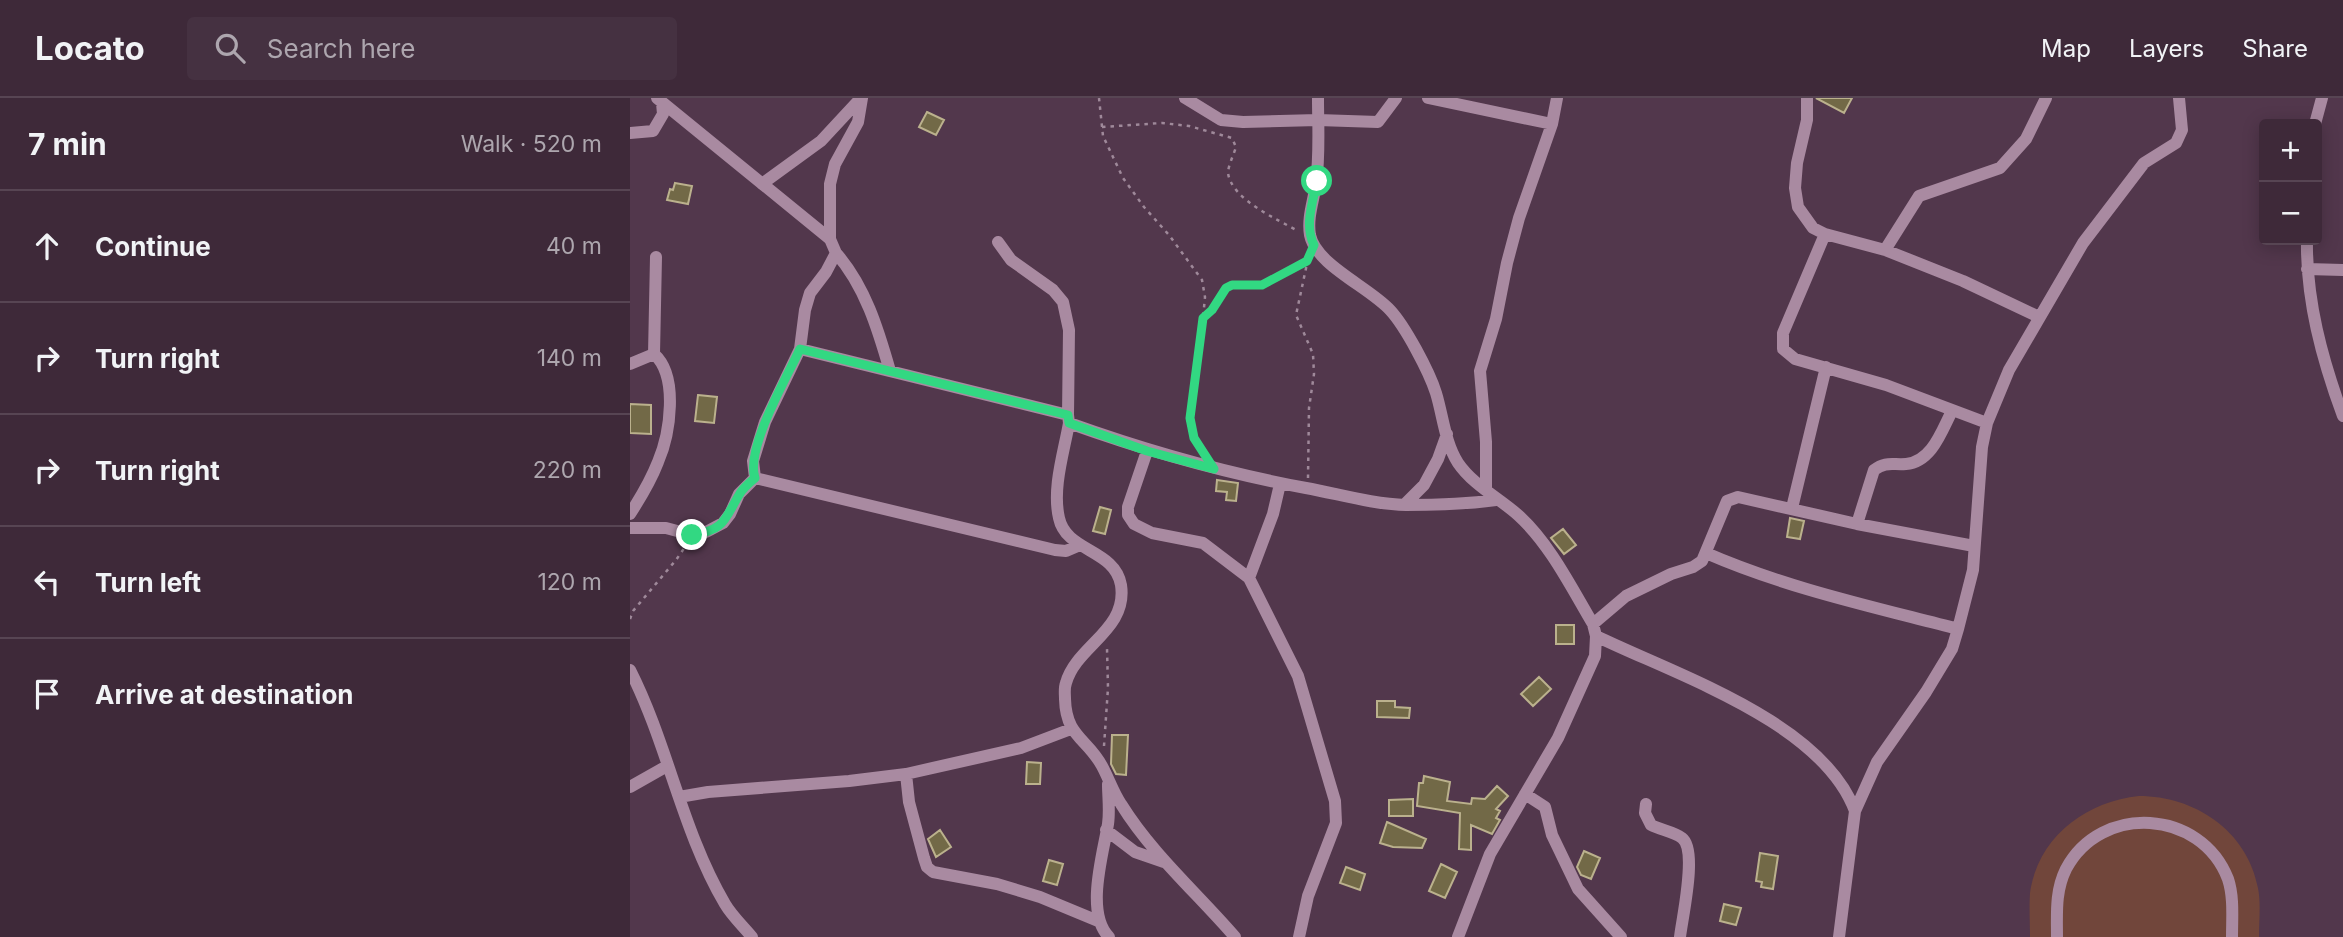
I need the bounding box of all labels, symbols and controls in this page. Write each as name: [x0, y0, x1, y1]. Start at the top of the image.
search box: [187, 17, 677, 80]
text: Locato: [35, 28, 145, 68]
icon: search: [211, 29, 249, 67]
text: Search here: [267, 33, 415, 64]
text: Map: [2041, 34, 2091, 63]
text: Layers: [2129, 34, 2204, 63]
text: Share: [2242, 34, 2308, 63]
map controls: [2259, 119, 2322, 245]
button: +: [2259, 119, 2322, 182]
text: 7 min: [28, 126, 107, 162]
text: Walk · 520 m: [461, 130, 602, 158]
route start: [1301, 165, 1332, 196]
button: −: [2259, 182, 2322, 245]
icon: ahead: [28, 227, 66, 265]
text: Continue: [95, 231, 211, 262]
text: 40 m: [546, 232, 602, 260]
icon: right: [28, 339, 66, 377]
text: Turn right: [95, 343, 220, 374]
text: 140 m: [537, 344, 602, 372]
icon: right: [28, 451, 66, 489]
text: Turn right: [95, 455, 220, 486]
text: 220 m: [533, 456, 602, 484]
route end: [676, 519, 707, 550]
icon: left: [28, 563, 66, 601]
text: Turn left: [95, 567, 201, 598]
text: 120 m: [537, 568, 602, 596]
icon: arrive: [28, 675, 66, 713]
text: Arrive at destination: [95, 679, 354, 710]

